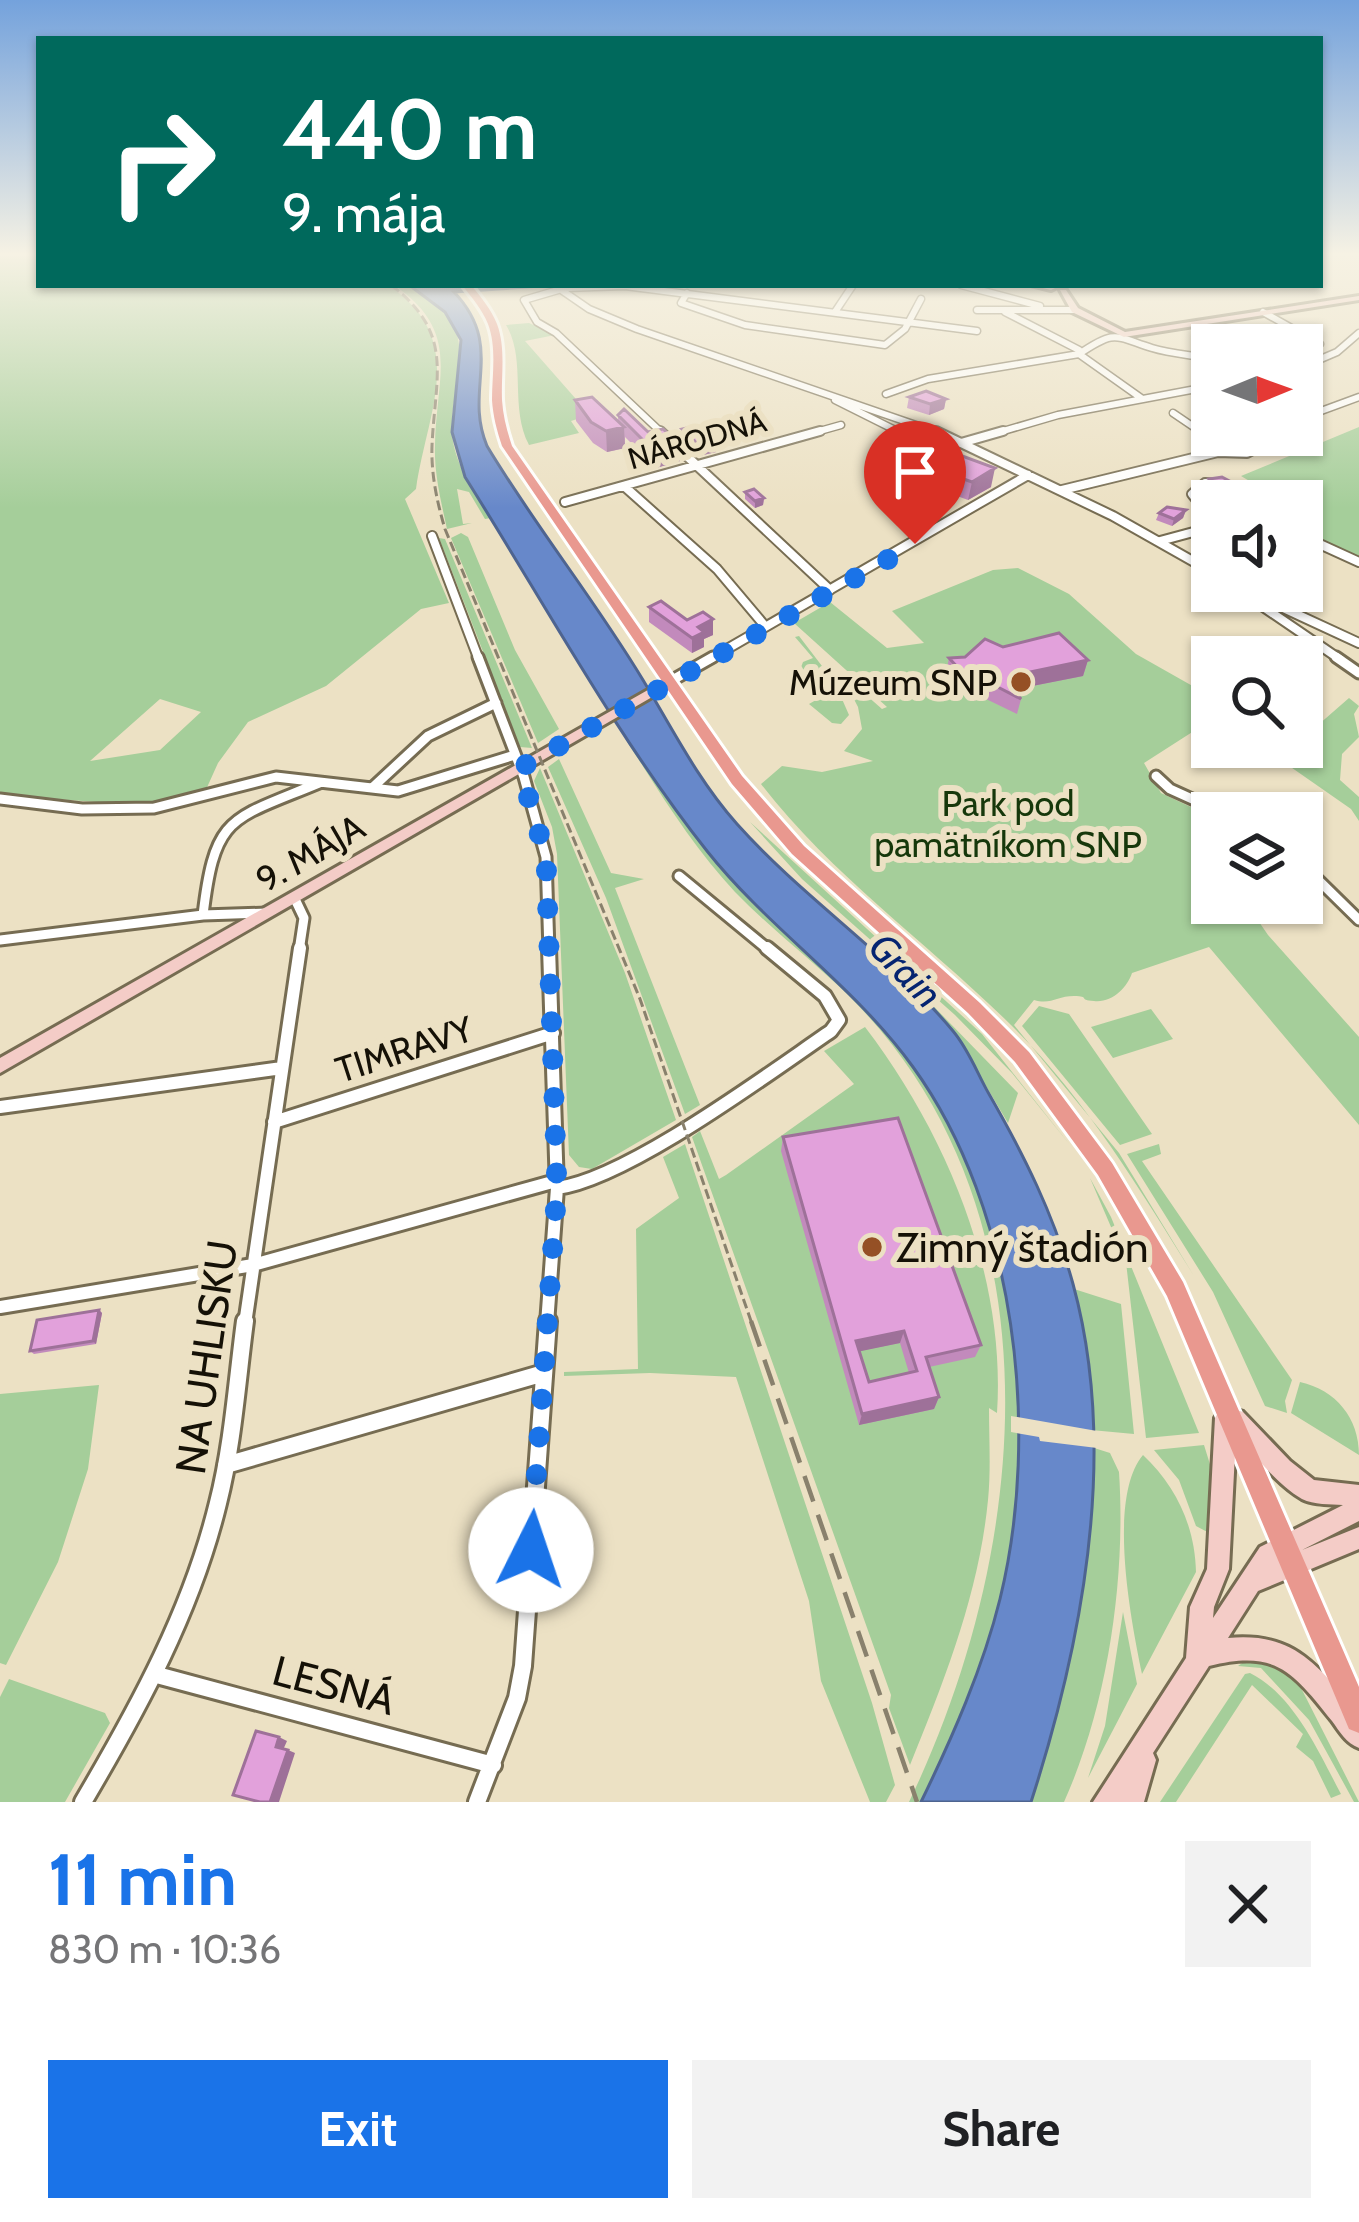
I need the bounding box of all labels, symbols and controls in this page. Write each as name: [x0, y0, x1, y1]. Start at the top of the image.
text: 440 m: [282, 78, 538, 180]
icon: right: [84, 84, 240, 240]
text: 9. mája: [282, 180, 446, 246]
north arrow: [1191, 324, 1323, 456]
map controls: [1191, 324, 1323, 924]
street label: NÁRODNÁ: [624, 402, 771, 477]
pin: [864, 421, 966, 544]
icon: arrive: [882, 439, 948, 505]
button: sound: [1191, 480, 1323, 612]
button: search: [1191, 636, 1323, 768]
place label: Múzeum SNP: [789, 660, 997, 704]
marker: Múzeum SNP: [1008, 669, 1034, 695]
park label: Park pod pamätníkom SNP: [874, 781, 1142, 866]
button: layers: [1191, 792, 1323, 924]
street label: 9. MÁJA: [248, 804, 372, 902]
water label: Grain: [859, 923, 953, 1017]
street label: TIMRAVY: [330, 1006, 479, 1092]
place label: Zimný štadión: [896, 1221, 1149, 1273]
marker: Zimný štadión: [859, 1234, 885, 1260]
street label: NA UHLISKU: [164, 1237, 248, 1477]
position arrow: [468, 1487, 594, 1613]
street label: LESNÁ: [267, 1644, 401, 1726]
text: 11 min: [48, 1836, 237, 1923]
button: close: [1185, 1841, 1311, 1967]
text: 830 m · 10:36: [48, 1925, 281, 1973]
button: Exit: [48, 2060, 668, 2198]
button: Share: [692, 2060, 1311, 2198]

